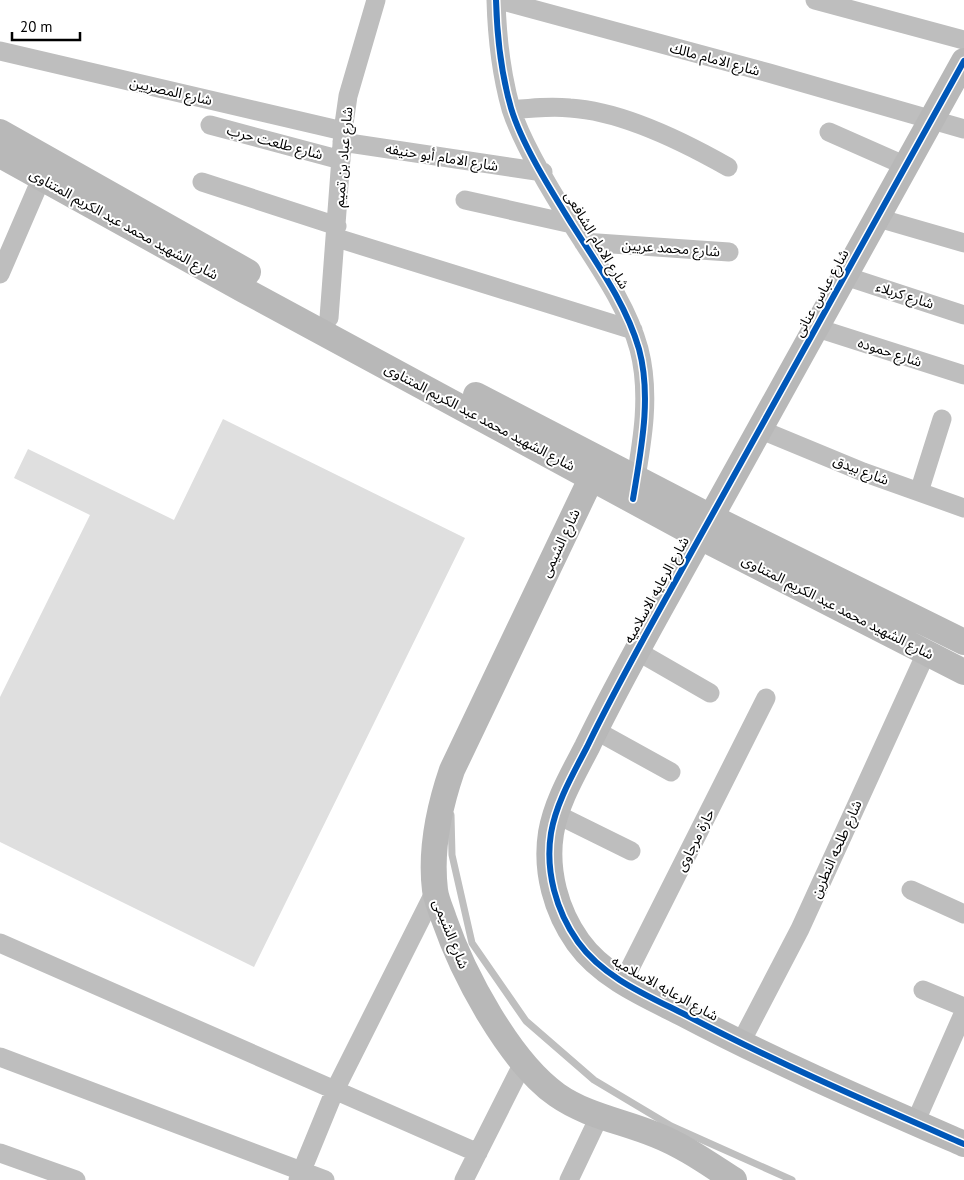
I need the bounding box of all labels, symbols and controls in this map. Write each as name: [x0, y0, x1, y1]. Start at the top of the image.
scale bar: [12, 10, 80, 42]
text: 20 m: [20, 17, 53, 36]
street label: شارع الامام مالك: [668, 38, 762, 82]
street label: شارع المصريين: [128, 73, 214, 111]
street label: شارع عباد بن تميم: [330, 106, 358, 208]
street label: شارع طلعت حرب: [224, 121, 325, 165]
street label: شارع الامام أبو حنيفه: [384, 139, 500, 177]
street label: شارع الشهيد محمد عبد الكريم المتناوى: [25, 164, 222, 285]
street label: شارع الامام الشافعى: [559, 188, 633, 293]
street label: شارع محمد عريين: [621, 236, 721, 262]
street label: شارع عباس عنانى: [789, 246, 854, 341]
street label: شارع كربلاء: [873, 277, 936, 315]
street label: شارع حموده: [855, 333, 924, 373]
street label: شارع الشهيد محمد عبد الكريم المتناوى: [381, 359, 578, 477]
street label: شارع بيدق: [830, 451, 891, 491]
street label: شارع الشيمى: [536, 506, 586, 581]
street label: شارع الرعايه الاسلاميه: [619, 533, 695, 647]
street label: شارع الشهيد محمد عبد الكريم المتناوى: [738, 551, 937, 665]
street label: شارع طلحه النطرين: [806, 797, 867, 902]
street label: حارة مرجاوى: [672, 806, 718, 874]
street label: شارع الشيمى: [427, 897, 473, 972]
street label: شارع الرعايه الاسلاميه: [608, 951, 722, 1027]

